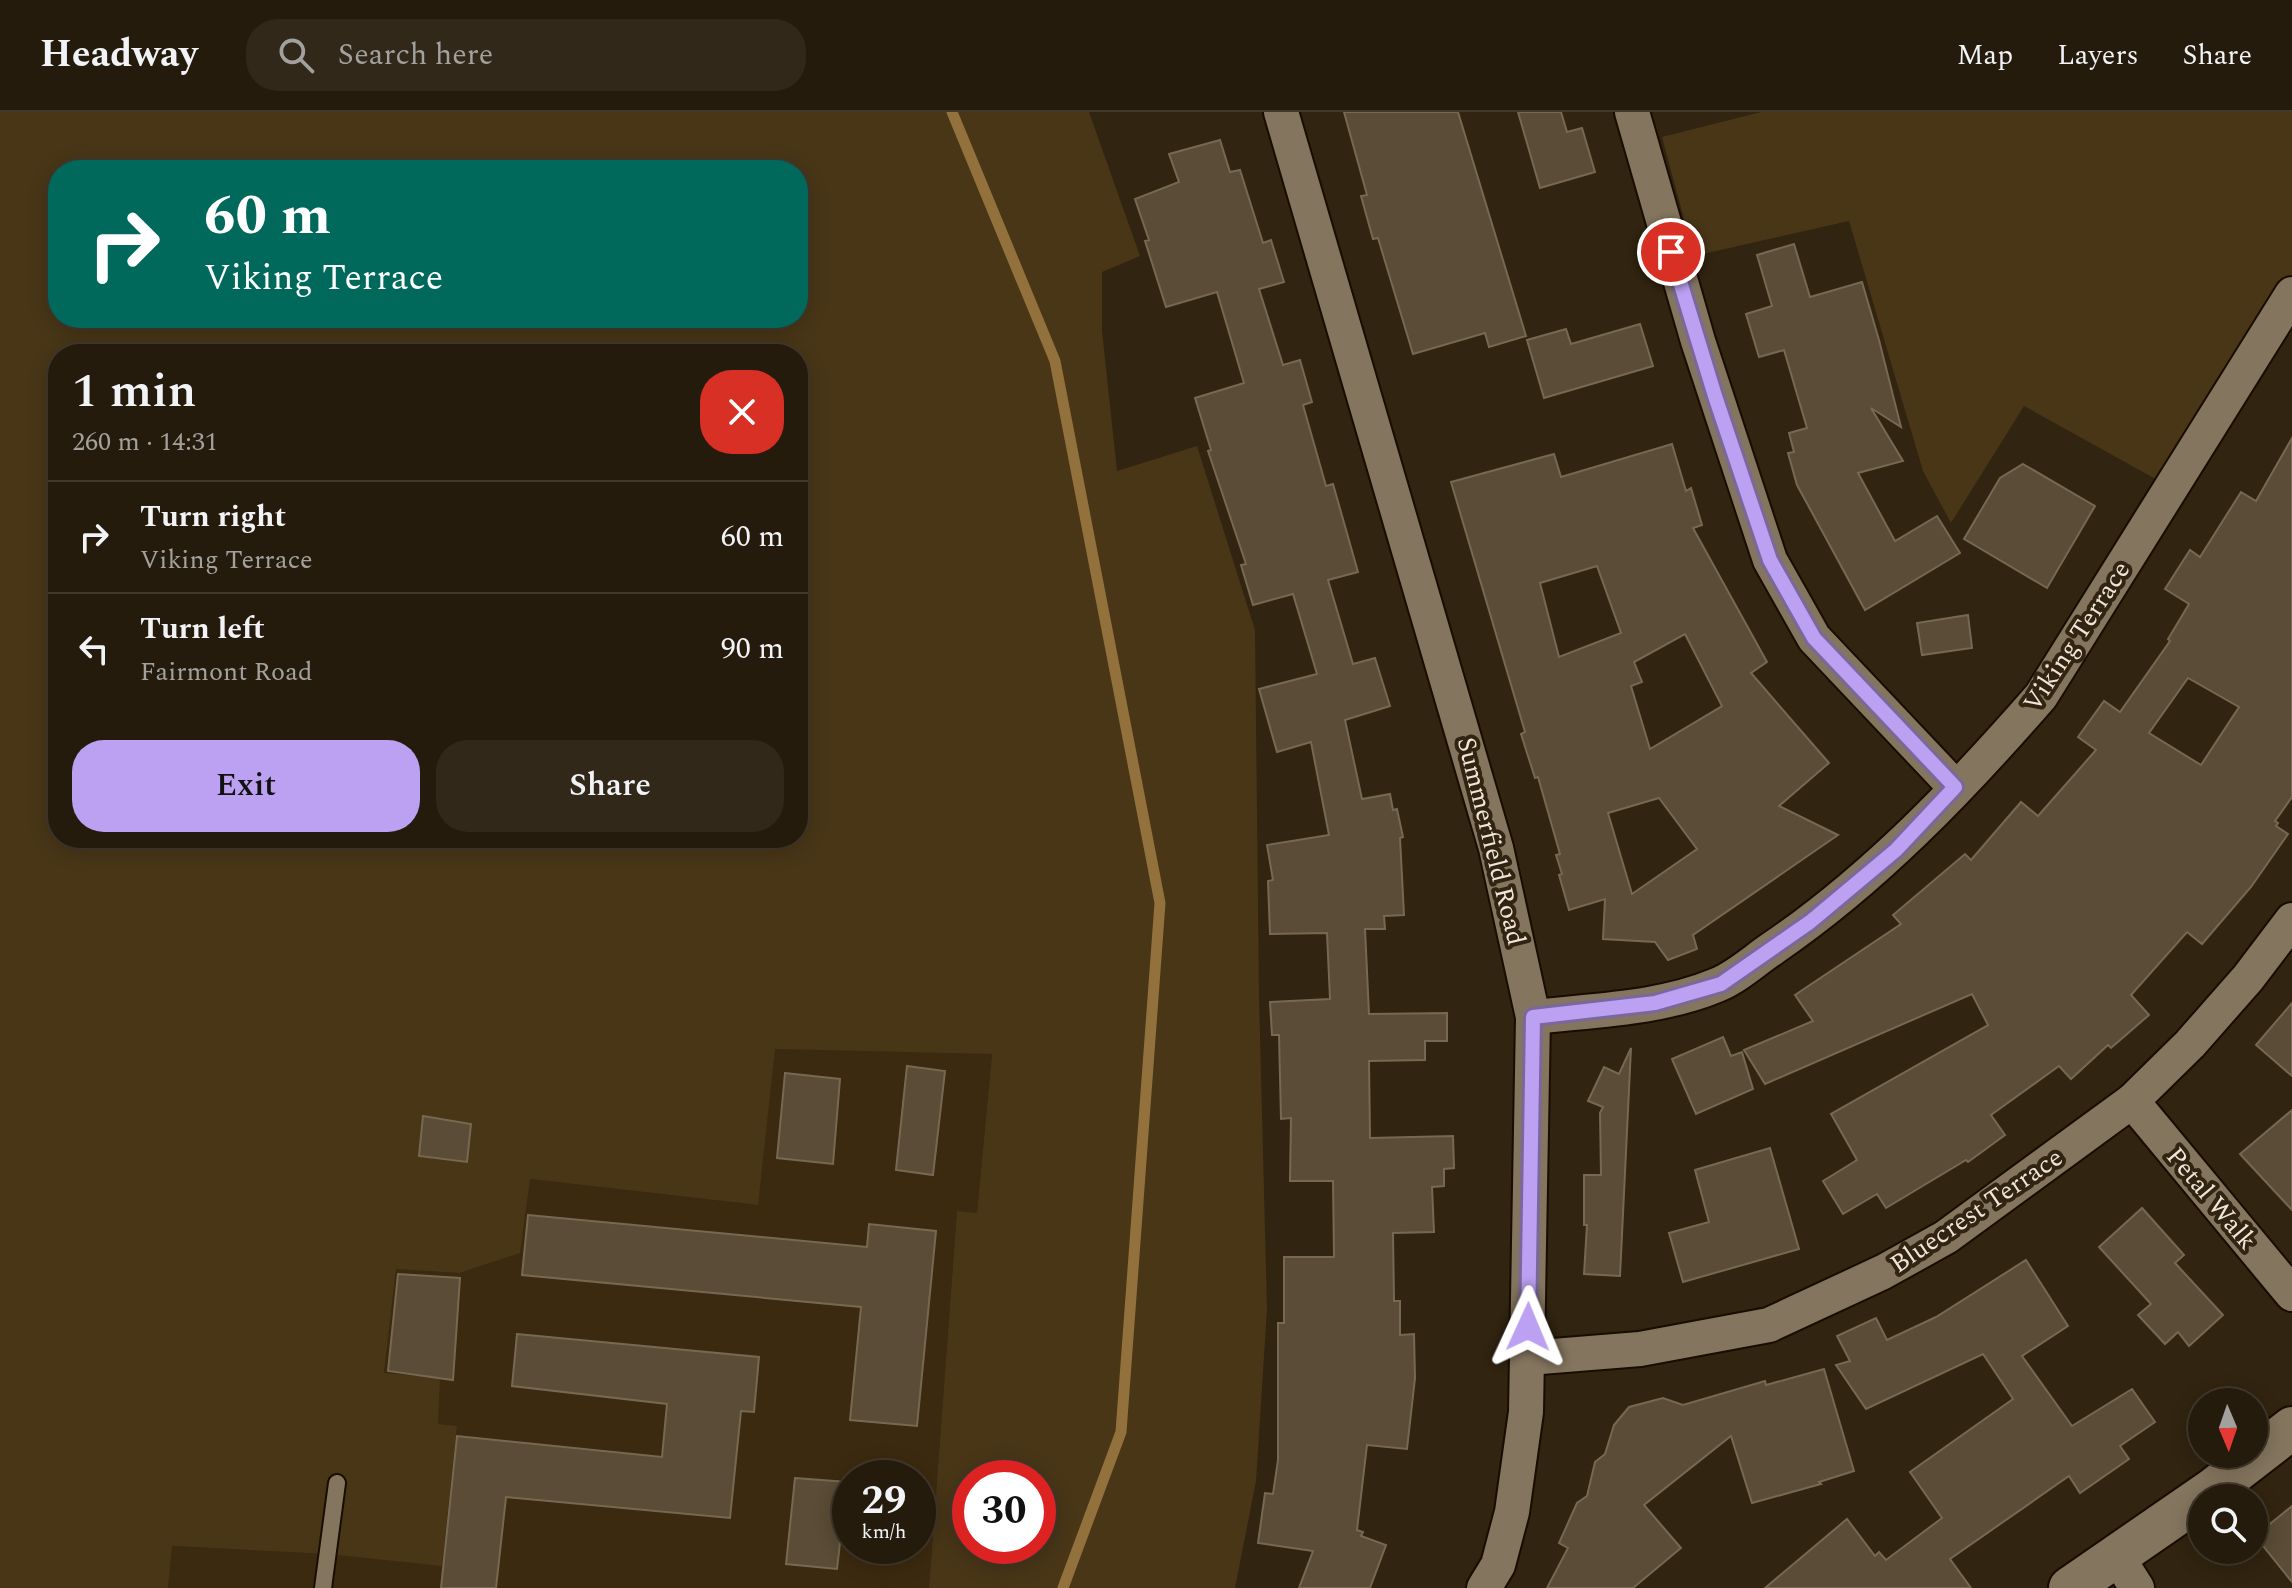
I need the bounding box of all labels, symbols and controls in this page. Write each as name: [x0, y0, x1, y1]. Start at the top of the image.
search box: [246, 19, 806, 91]
text: Headway: [40, 26, 198, 84]
text: Search here: [338, 32, 493, 78]
icon: search: [274, 33, 318, 77]
text: Map: [1957, 34, 2013, 77]
text: Layers: [2057, 34, 2139, 77]
text: Share: [2183, 34, 2252, 77]
text: 60 m: [204, 174, 331, 259]
icon: right: [72, 192, 176, 296]
pin: [1637, 218, 1705, 286]
icon: arrive: [1649, 230, 1693, 274]
text: Viking Terrace: [204, 251, 443, 306]
text: 1 min: [72, 355, 197, 428]
button: close: [700, 370, 784, 454]
text: 260 m · 14:31: [72, 422, 218, 462]
text: Turn right: [140, 494, 286, 540]
text: 60 m: [721, 514, 784, 560]
icon: right: [72, 515, 116, 559]
text: Viking Terrace: [140, 540, 313, 580]
street label: Viking Terrace: [2013, 553, 2141, 720]
text: Turn left: [140, 606, 265, 652]
text: 90 m: [721, 626, 784, 672]
icon: left: [72, 627, 116, 671]
text: Fairmont Road: [140, 652, 312, 692]
street label: Summerfield Road: [1446, 733, 1536, 950]
button: Exit: [72, 740, 420, 832]
button: Share: [436, 740, 784, 832]
street label: Bluecrest Terrace: [1882, 1138, 2071, 1284]
street label: Petal Walk: [2156, 1138, 2267, 1259]
position arrow: [1486, 1285, 1570, 1369]
north arrow: [2188, 1388, 2268, 1468]
map controls: [2188, 1388, 2268, 1564]
speed limit sign: 30: [952, 1460, 1056, 1564]
text: 29: [862, 1471, 906, 1532]
button: search: [2188, 1484, 2268, 1564]
text: km/h: [862, 1517, 907, 1547]

